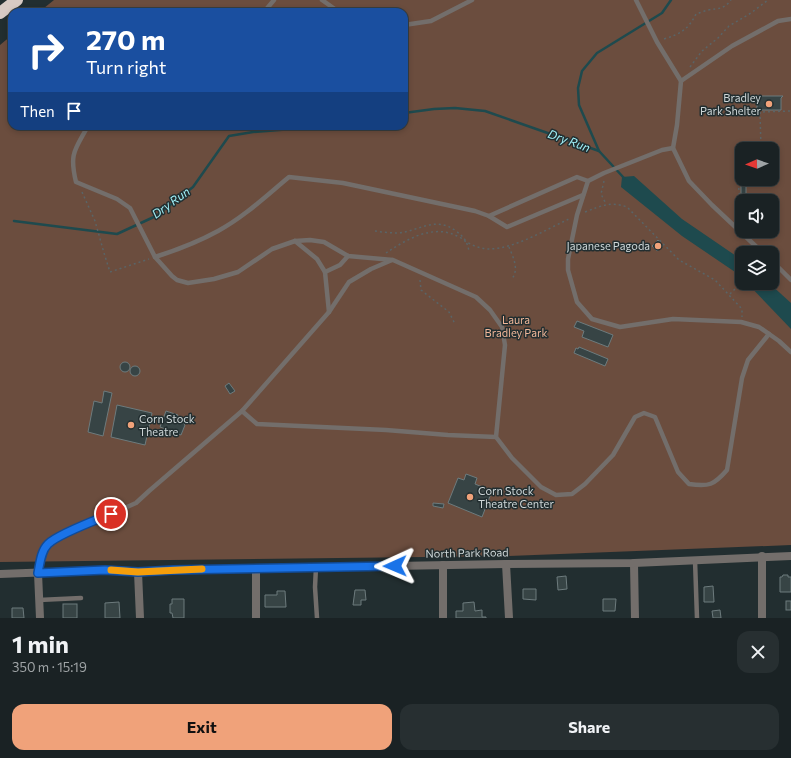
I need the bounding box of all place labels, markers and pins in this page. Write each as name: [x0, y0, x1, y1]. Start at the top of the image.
place label: Bradley Park Shelter: [700, 91, 762, 117]
marker: Bradley Park Shelter: [764, 99, 774, 109]
place label: Japanese Pagoda: [567, 239, 650, 253]
marker: Japanese Pagoda: [653, 241, 663, 251]
place label: Corn Stock Theatre: [139, 412, 195, 438]
marker: Corn Stock Theatre: [126, 420, 136, 430]
place label: Corn Stock Theatre Center: [478, 484, 554, 510]
marker: Corn Stock Theatre Center: [465, 492, 475, 502]
pin: [94, 497, 128, 531]

